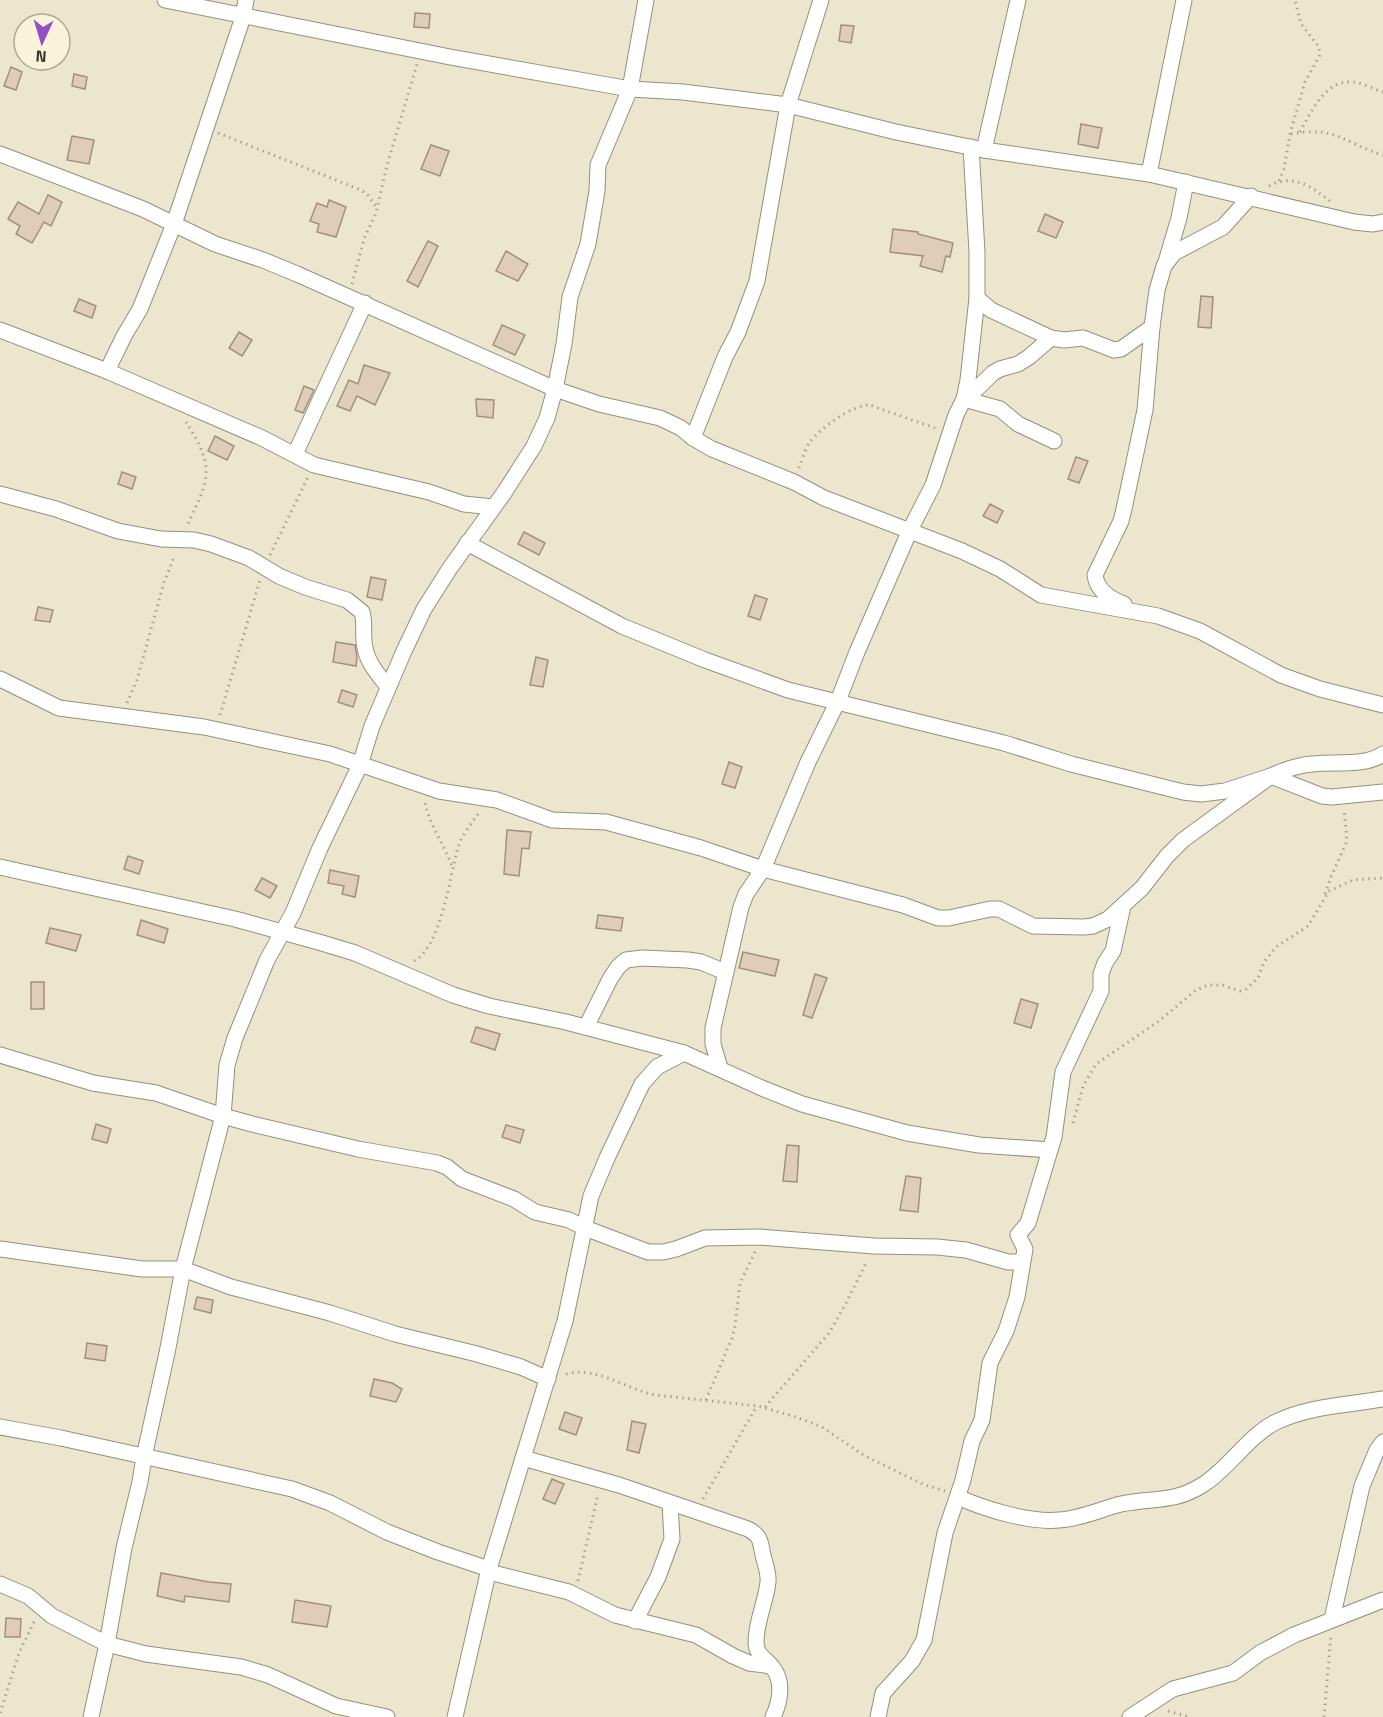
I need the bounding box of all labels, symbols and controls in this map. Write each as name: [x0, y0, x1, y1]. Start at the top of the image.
north arrow: [12, 12, 72, 72]
text: N: [35, 45, 47, 69]

